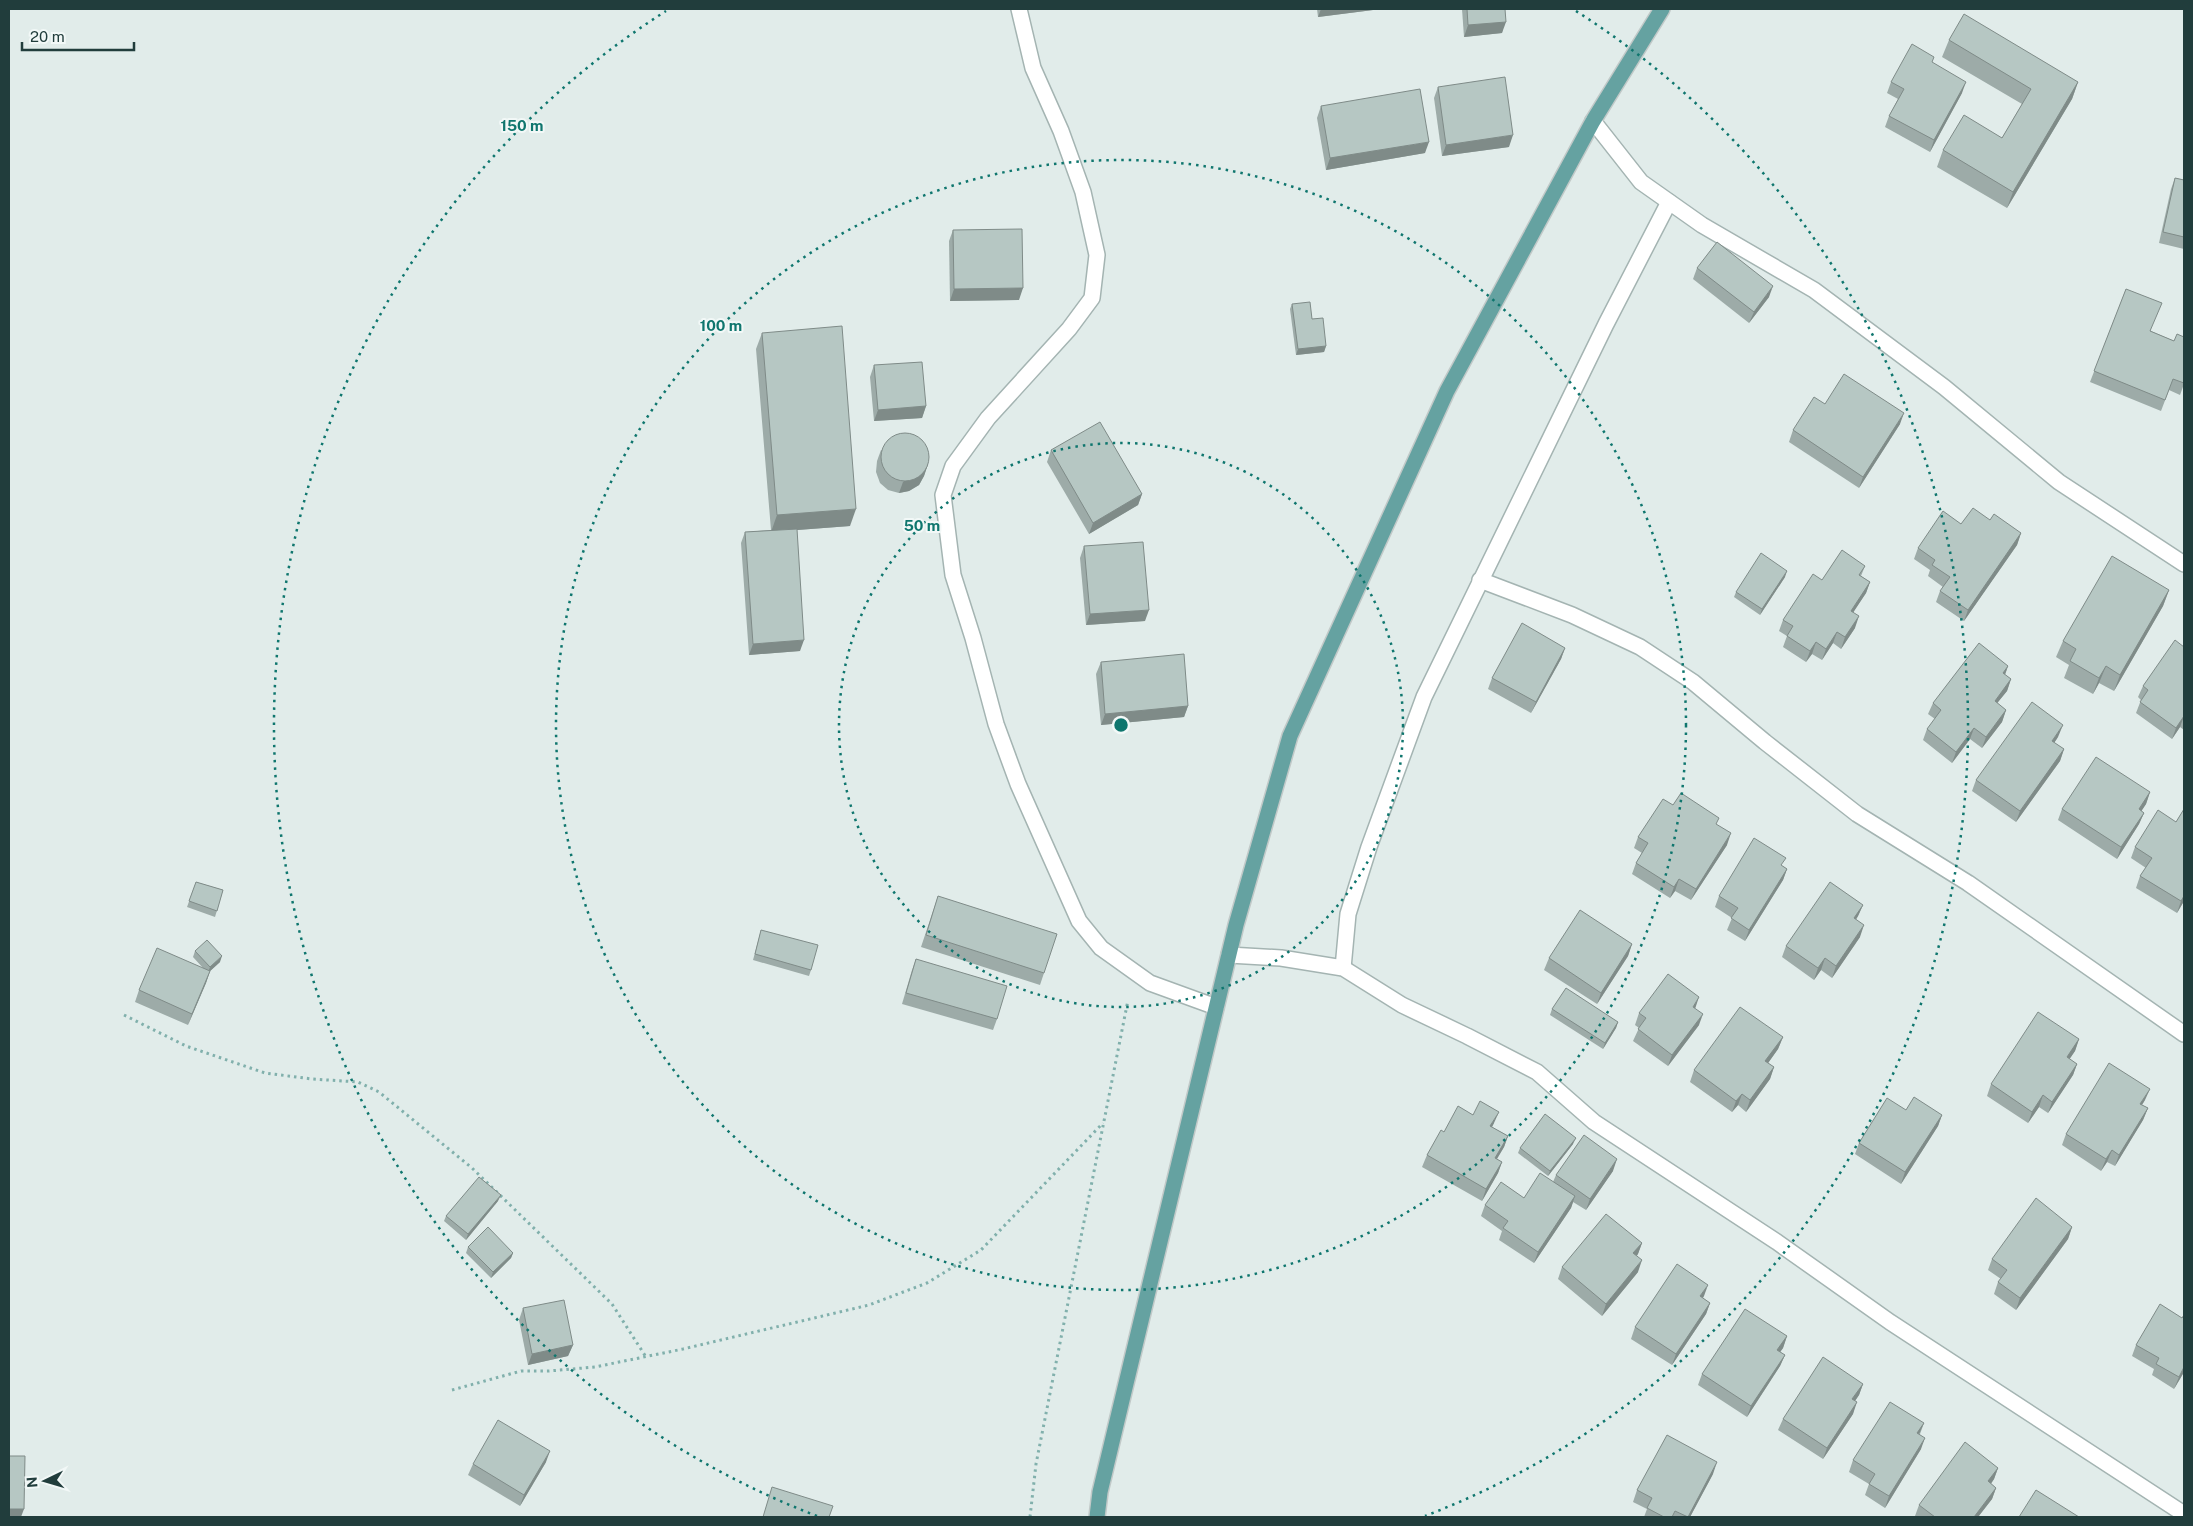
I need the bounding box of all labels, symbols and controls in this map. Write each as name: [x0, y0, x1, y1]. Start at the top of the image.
scale bar: [22, 20, 135, 52]
text: 20 m: [30, 28, 65, 45]
text: 150 m: [500, 117, 544, 134]
text: 100 m: [700, 317, 742, 334]
text: 50 m: [904, 517, 940, 534]
centre of rings: [1112, 716, 1130, 734]
north arrow: [20, 1456, 70, 1506]
text: N: [24, 1476, 40, 1488]

